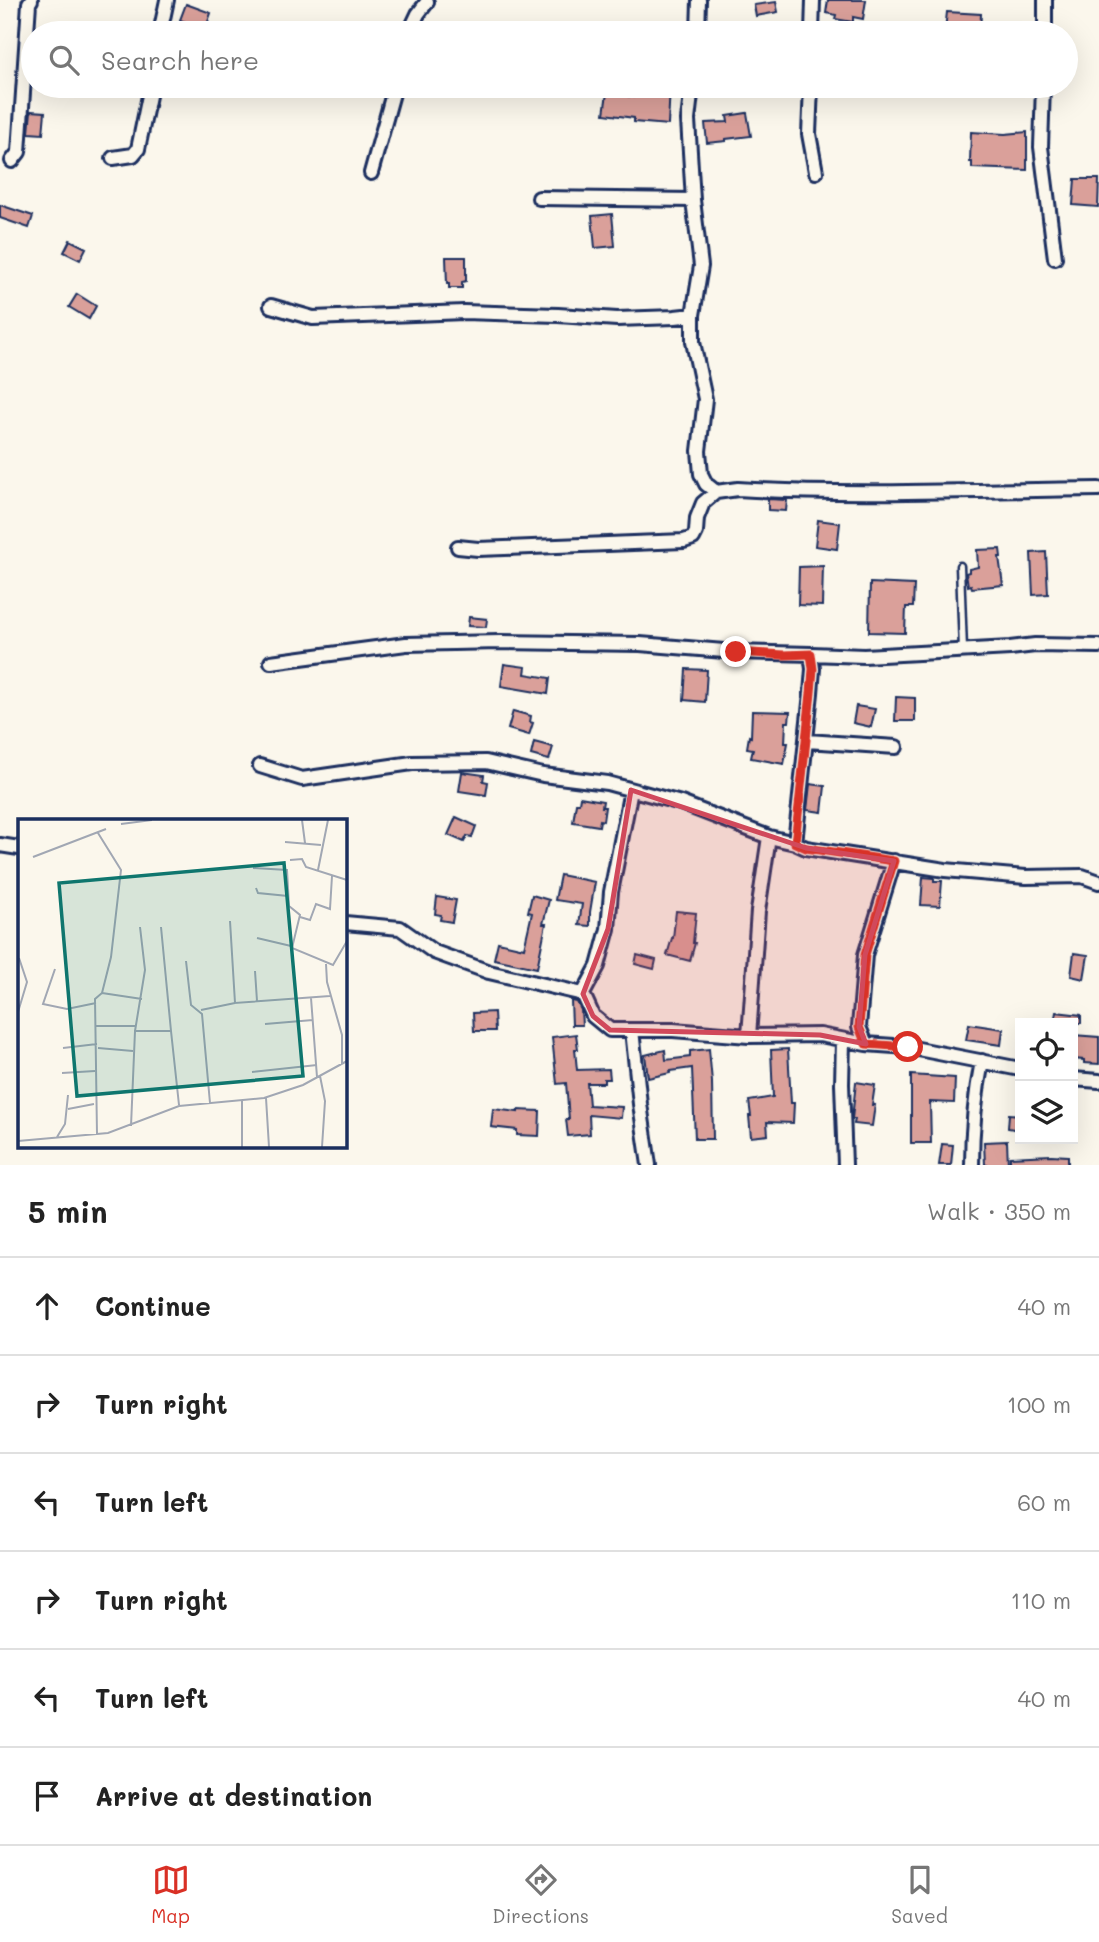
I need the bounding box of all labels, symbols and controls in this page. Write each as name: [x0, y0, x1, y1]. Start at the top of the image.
search box: [21, 21, 1078, 98]
icon: search: [45, 41, 83, 79]
text: Search here: [101, 43, 259, 77]
route end: [720, 636, 751, 667]
inset map: [18, 819, 346, 1148]
map controls: [1015, 1018, 1078, 1144]
button: locate: [1015, 1018, 1078, 1081]
route start: [892, 1031, 923, 1062]
button: layers: [1015, 1081, 1078, 1144]
text: 5 min: [28, 1191, 108, 1231]
text: Walk · 350 m: [927, 1196, 1071, 1226]
icon: ahead: [28, 1287, 66, 1325]
text: Continue: [95, 1289, 211, 1323]
text: 40 m: [1018, 1291, 1071, 1321]
icon: right: [28, 1385, 66, 1423]
text: Turn right: [95, 1387, 228, 1421]
text: 100 m: [1007, 1389, 1071, 1419]
icon: left: [28, 1483, 66, 1521]
text: Turn left: [95, 1485, 208, 1519]
text: 60 m: [1017, 1487, 1071, 1517]
icon: right: [28, 1581, 66, 1619]
text: Turn right: [95, 1583, 228, 1617]
text: 110 m: [1011, 1585, 1071, 1615]
icon: left: [28, 1679, 66, 1717]
text: Turn left: [95, 1681, 208, 1715]
text: 40 m: [1018, 1683, 1071, 1713]
icon: arrive: [28, 1777, 66, 1815]
text: Arrive at destination: [95, 1779, 372, 1813]
tab: Map: [151, 1861, 190, 1928]
tab: Directions: [492, 1861, 589, 1928]
tab: Saved: [891, 1861, 948, 1928]

